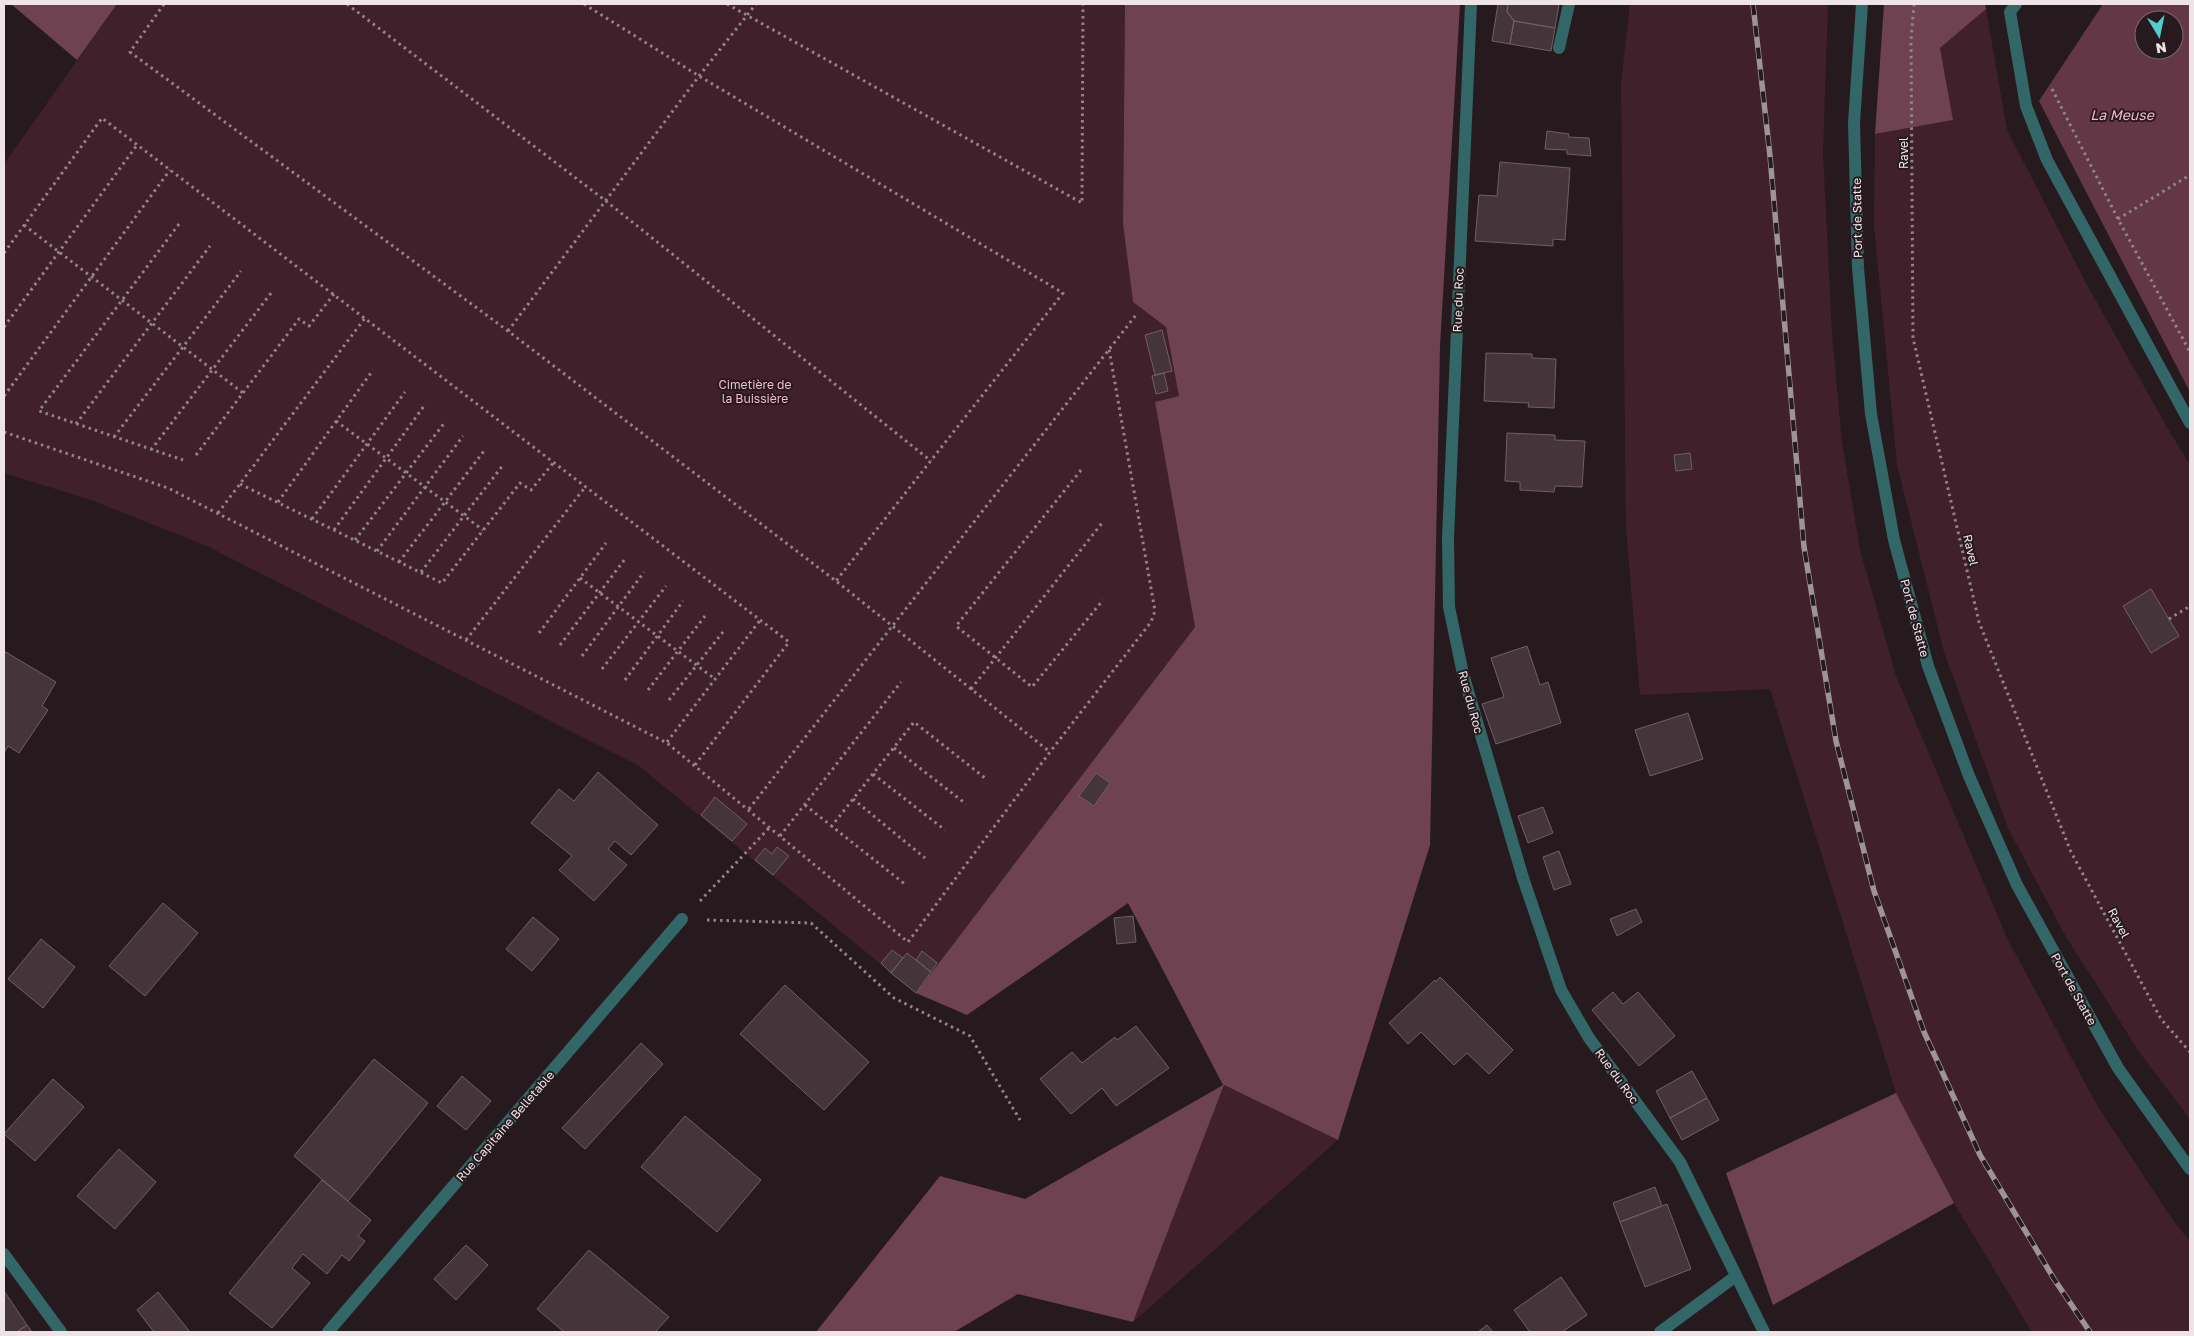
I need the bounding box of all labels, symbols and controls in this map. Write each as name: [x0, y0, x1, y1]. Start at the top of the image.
north arrow: [2134, 10, 2184, 60]
text: N: [2155, 39, 2168, 58]
water label: La Meuse: [2090, 106, 2155, 123]
street label: Ravel: [1896, 137, 1911, 169]
street label: Port de Statte: [1849, 178, 1865, 258]
street label: Rue du Roc: [1449, 267, 1467, 333]
park label: Cimetière de la Buissière: [719, 377, 791, 406]
street label: Ravel: [1960, 533, 1982, 567]
street label: Port de Statte: [1897, 577, 1933, 659]
street label: Rue du Roc: [1455, 669, 1487, 736]
street label: Ravel: [2105, 905, 2133, 941]
street label: Port de Statte: [2048, 950, 2100, 1028]
street label: Rue du Roc: [1592, 1045, 1642, 1107]
street label: Rue Capitaine Belletable: [453, 1067, 557, 1184]

